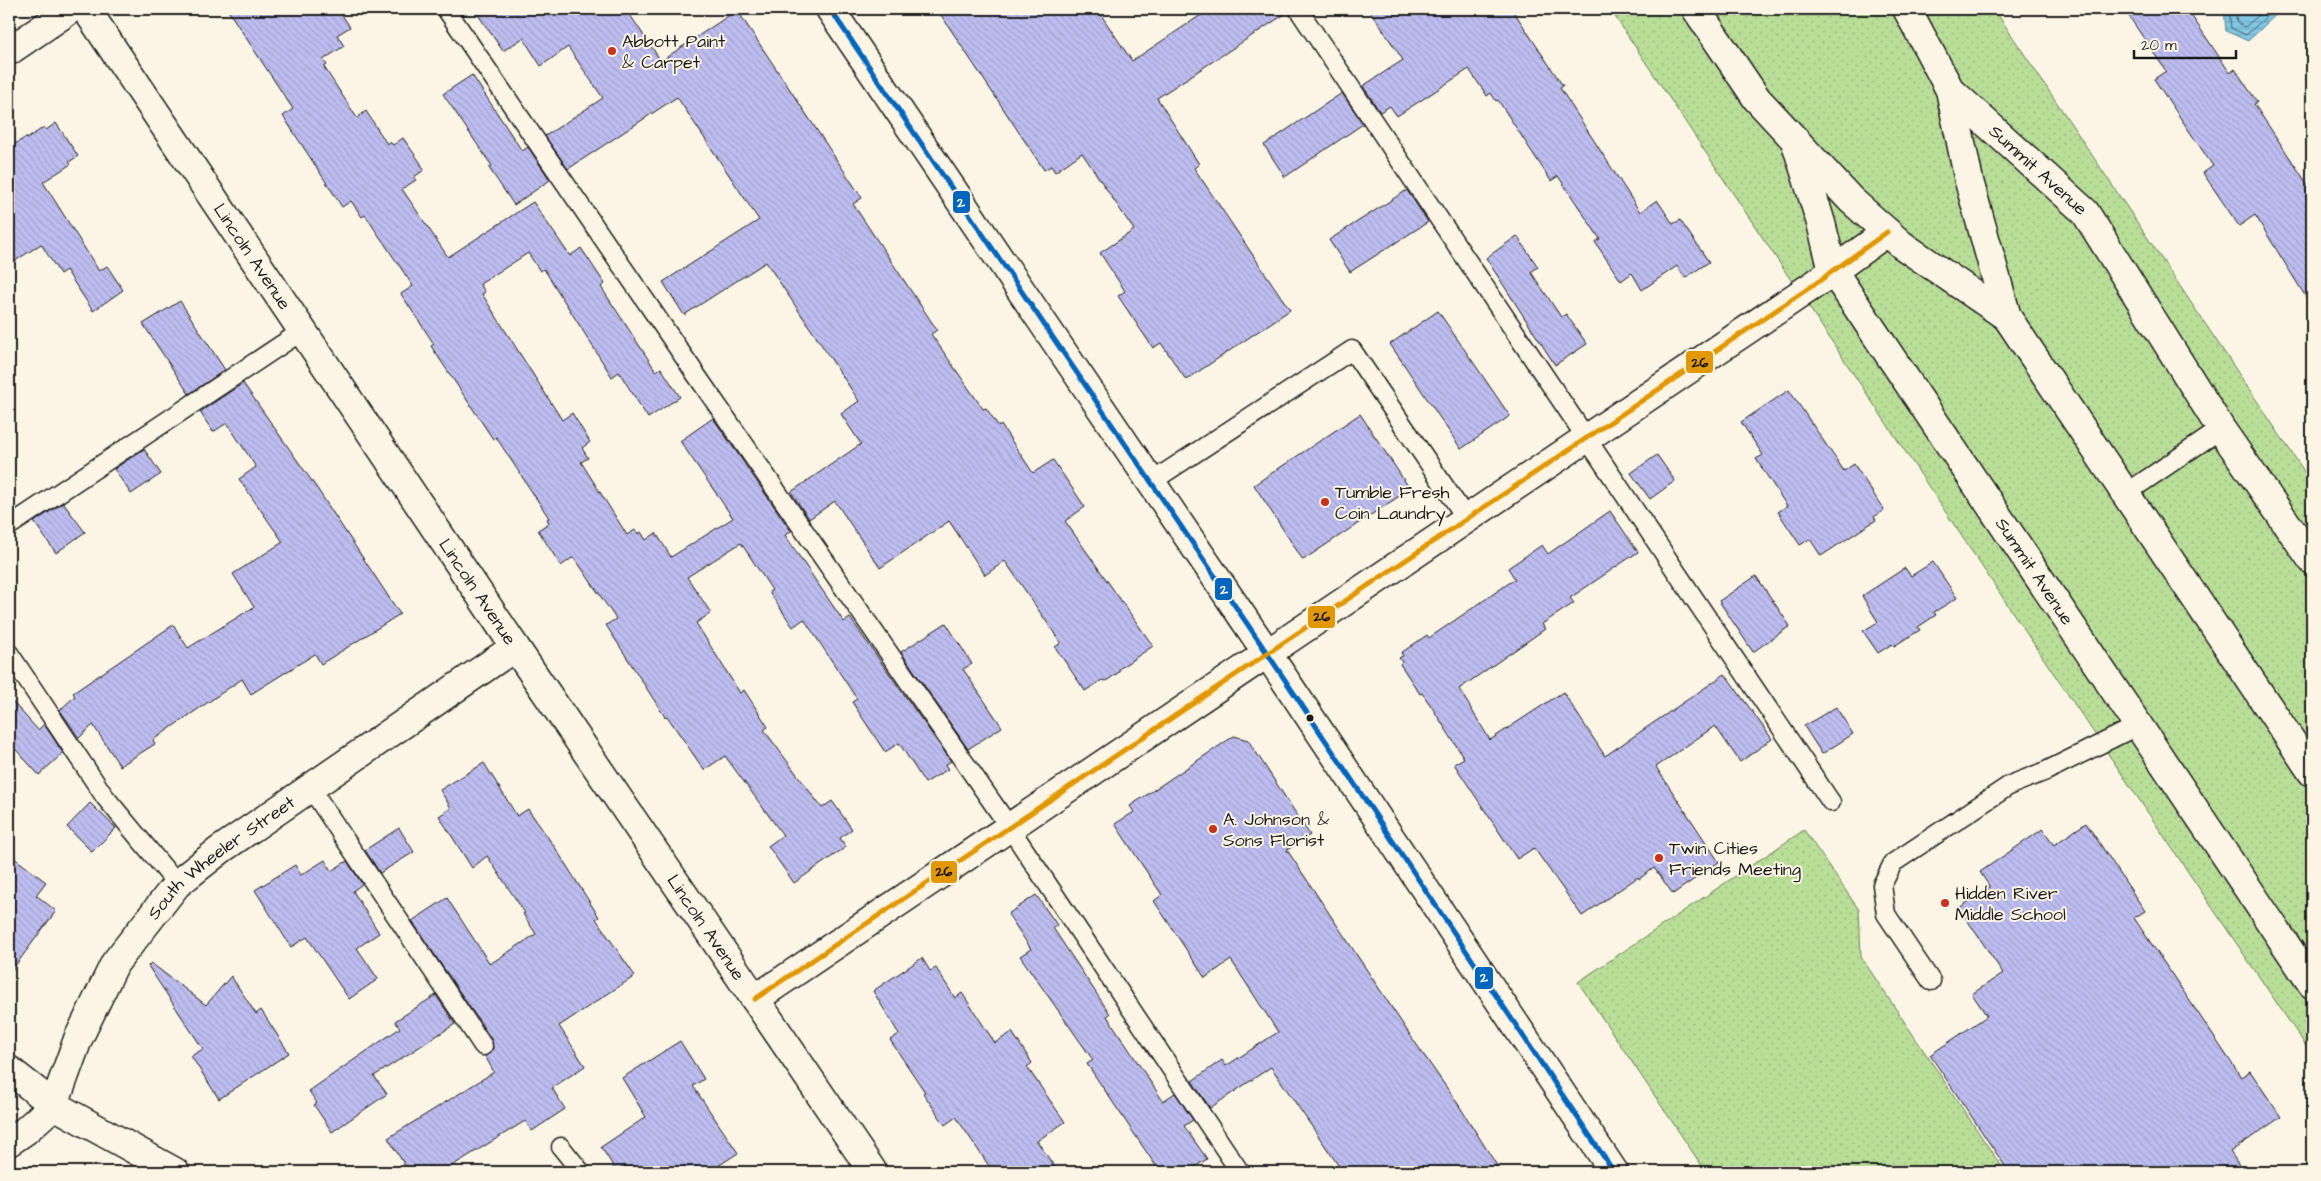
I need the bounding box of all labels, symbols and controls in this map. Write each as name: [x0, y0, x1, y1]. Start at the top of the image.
scale bar: [2134, 28, 2236, 60]
place label: Abbott Paint & Carpet: [622, 29, 726, 75]
text: 20 m: [2141, 35, 2177, 56]
marker: Abbott Paint & Carpet: [606, 45, 618, 57]
street label: Summit Avenue: [1984, 119, 2093, 221]
line badge: 2: [952, 190, 971, 214]
text: 2: [956, 193, 966, 213]
street label: Lincoln Avenue: [208, 198, 297, 315]
line badge: 26: [1685, 350, 1714, 374]
text: 26: [1691, 353, 1709, 373]
place label: Tumble Fresh Coin Laundry: [1335, 480, 1449, 527]
marker: Tumble Fresh Coin Laundry: [1319, 496, 1331, 508]
street label: Summit Avenue: [1990, 512, 2080, 630]
street label: Lincoln Avenue: [433, 533, 523, 650]
line badge: 2: [1214, 577, 1233, 601]
text: 2: [1219, 580, 1229, 600]
line badge: 26: [1307, 605, 1336, 629]
text: 26: [1313, 607, 1331, 627]
unlabelled marker: [1305, 713, 1315, 723]
street label: South Wheeler Street: [141, 789, 300, 925]
place label: A. Johnson & Sons Florist: [1223, 807, 1329, 853]
marker: A. Johnson & Sons Florist: [1207, 823, 1219, 835]
place label: Twin Cities Friends Meeting: [1669, 836, 1801, 883]
marker: Twin Cities Friends Meeting: [1653, 852, 1665, 864]
line badge: 26: [930, 860, 958, 884]
text: 26: [935, 862, 953, 882]
street label: Lincoln Avenue: [661, 869, 751, 985]
place label: Hidden River Middle School: [1955, 881, 2066, 927]
marker: Hidden River Middle School: [1939, 897, 1951, 909]
line badge: 2: [1474, 966, 1494, 990]
text: 2: [1479, 968, 1489, 988]

